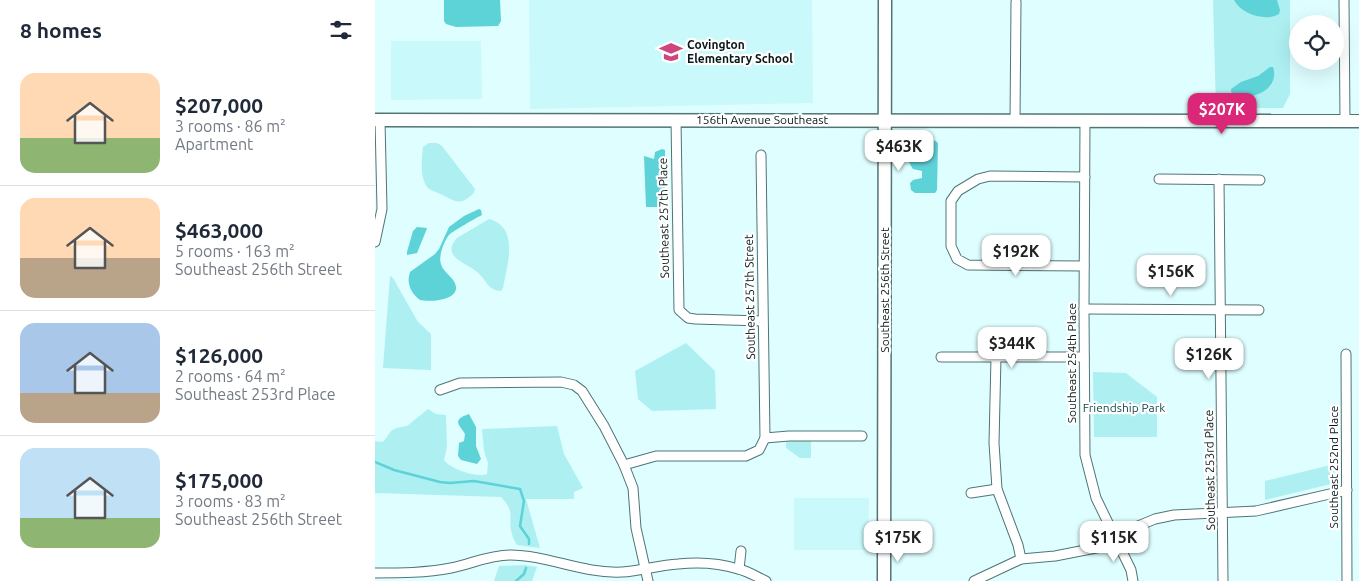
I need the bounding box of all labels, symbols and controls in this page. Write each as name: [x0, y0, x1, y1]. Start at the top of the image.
map controls: [1289, 15, 1344, 70]
button: locate: [1289, 15, 1344, 70]
icon: filters: [327, 16, 355, 44]
text: 8 homes: [20, 18, 102, 42]
place label: Covington Elementary School: [687, 38, 793, 65]
school or university icon: Covington Elementary School: [658, 39, 684, 65]
pin: $207K: [1187, 92, 1257, 135]
icon: home: [60, 93, 120, 153]
text: $207,000: [175, 93, 263, 117]
text: $207K: [1199, 100, 1245, 118]
street label: 156th Avenue Southeast: [696, 113, 828, 126]
text: 3 rooms · 86 m²: [175, 117, 286, 135]
pin: $463K: [864, 130, 934, 172]
text: Apartment: [175, 135, 253, 153]
text: $463K: [876, 137, 922, 155]
street label: Southeast 257th Place: [656, 158, 671, 278]
icon: home: [60, 218, 120, 278]
text: $463,000: [175, 218, 263, 242]
street label: Southeast 256th Street: [878, 227, 891, 353]
street label: Southeast 257th Street: [742, 234, 757, 360]
pin: $192K: [981, 234, 1051, 277]
text: 5 rooms · 163 m²: [175, 242, 295, 260]
text: $192K: [993, 242, 1039, 260]
pin: $156K: [1136, 254, 1206, 297]
text: Southeast 256th Street: [175, 260, 342, 278]
text: $156K: [1148, 262, 1194, 280]
street label: Southeast 254th Place: [1065, 303, 1078, 423]
pin: $344K: [977, 326, 1047, 369]
text: $344K: [989, 334, 1035, 352]
pin: $126K: [1174, 338, 1244, 380]
icon: home: [60, 343, 120, 403]
text: $126,000: [175, 343, 263, 367]
text: $126K: [1186, 345, 1232, 363]
text: 2 rooms · 64 m²: [175, 367, 286, 385]
text: Southeast 253rd Place: [175, 385, 336, 403]
park label: Friendship Park: [1083, 401, 1165, 414]
street label: Southeast 252nd Place: [1327, 406, 1340, 528]
street label: Southeast 253rd Place: [1202, 410, 1217, 530]
icon: home: [60, 468, 120, 528]
text: $175,000: [175, 468, 263, 492]
text: 3 rooms · 83 m²: [175, 492, 286, 510]
text: Southeast 256th Street: [175, 510, 342, 528]
pin: $175K: [863, 520, 933, 563]
pin: $115K: [1079, 520, 1149, 563]
text: $175K: [875, 528, 921, 546]
text: $115K: [1091, 528, 1137, 546]

